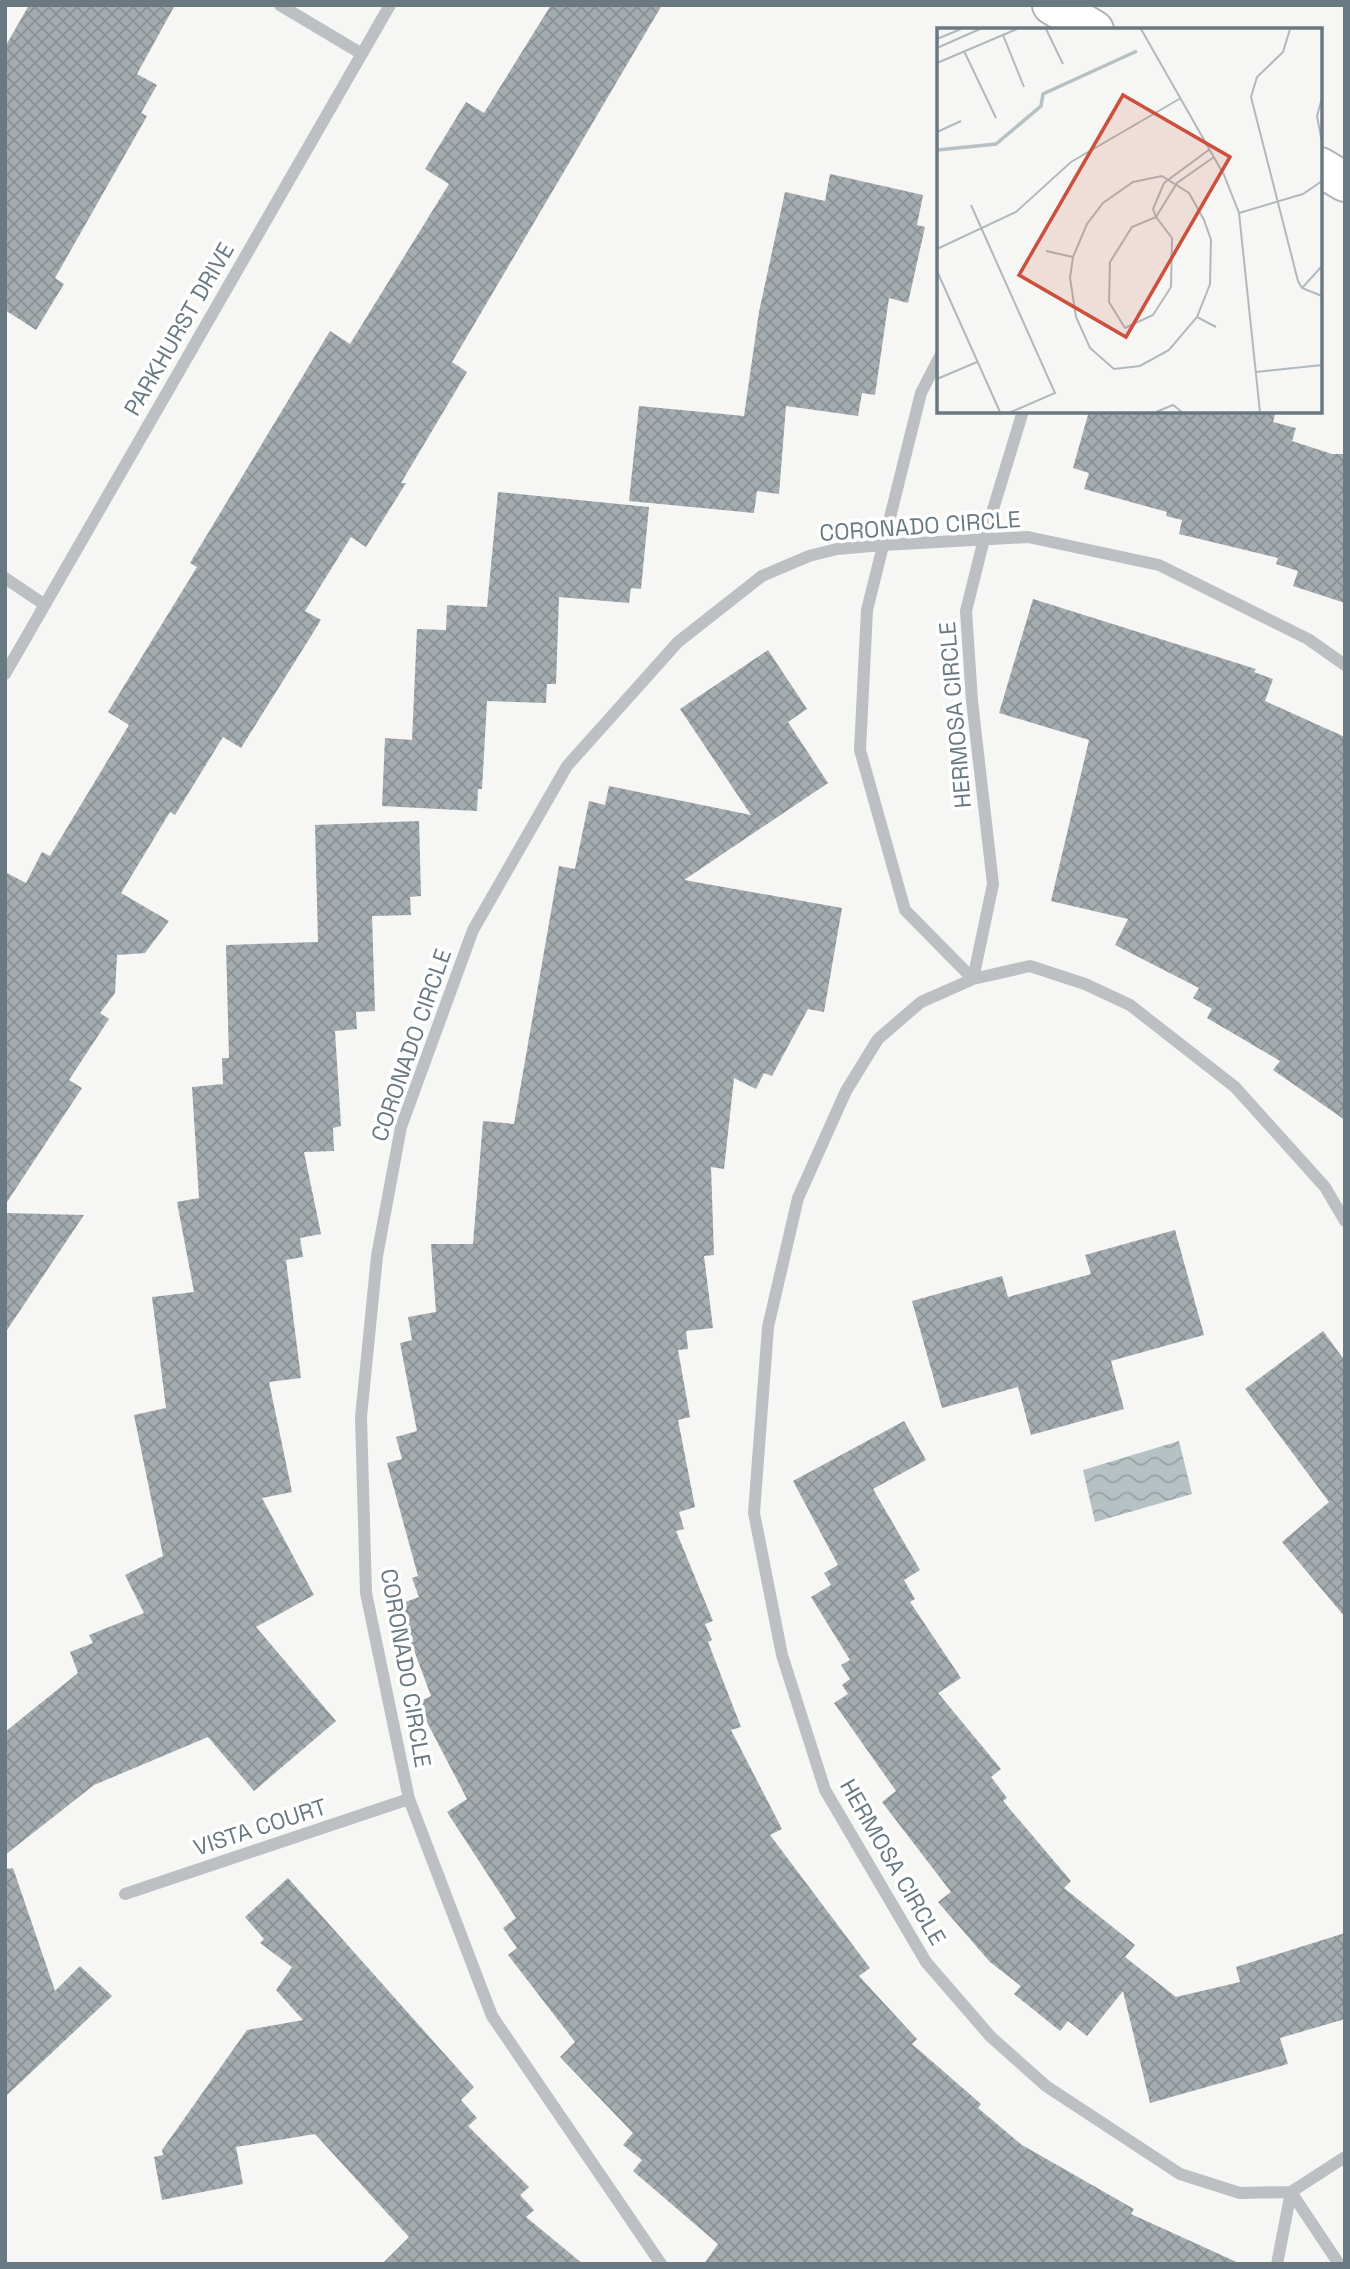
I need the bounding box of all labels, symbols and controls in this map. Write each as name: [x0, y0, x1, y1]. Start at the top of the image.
inset map: [937, 28, 1322, 413]
street label: PARKHURST DRIVE: [117, 237, 241, 421]
street label: CORONADO CIRCLE: [818, 504, 1022, 548]
street label: HERMOSA CIRCLE: [932, 620, 978, 810]
street label: CORONADO CIRCLE: [364, 945, 458, 1145]
street label: CORONADO CIRCLE: [374, 1566, 438, 1770]
street label: HERMOSA CIRCLE: [833, 1773, 953, 1951]
street label: VISTA COURT: [190, 1791, 330, 1863]

